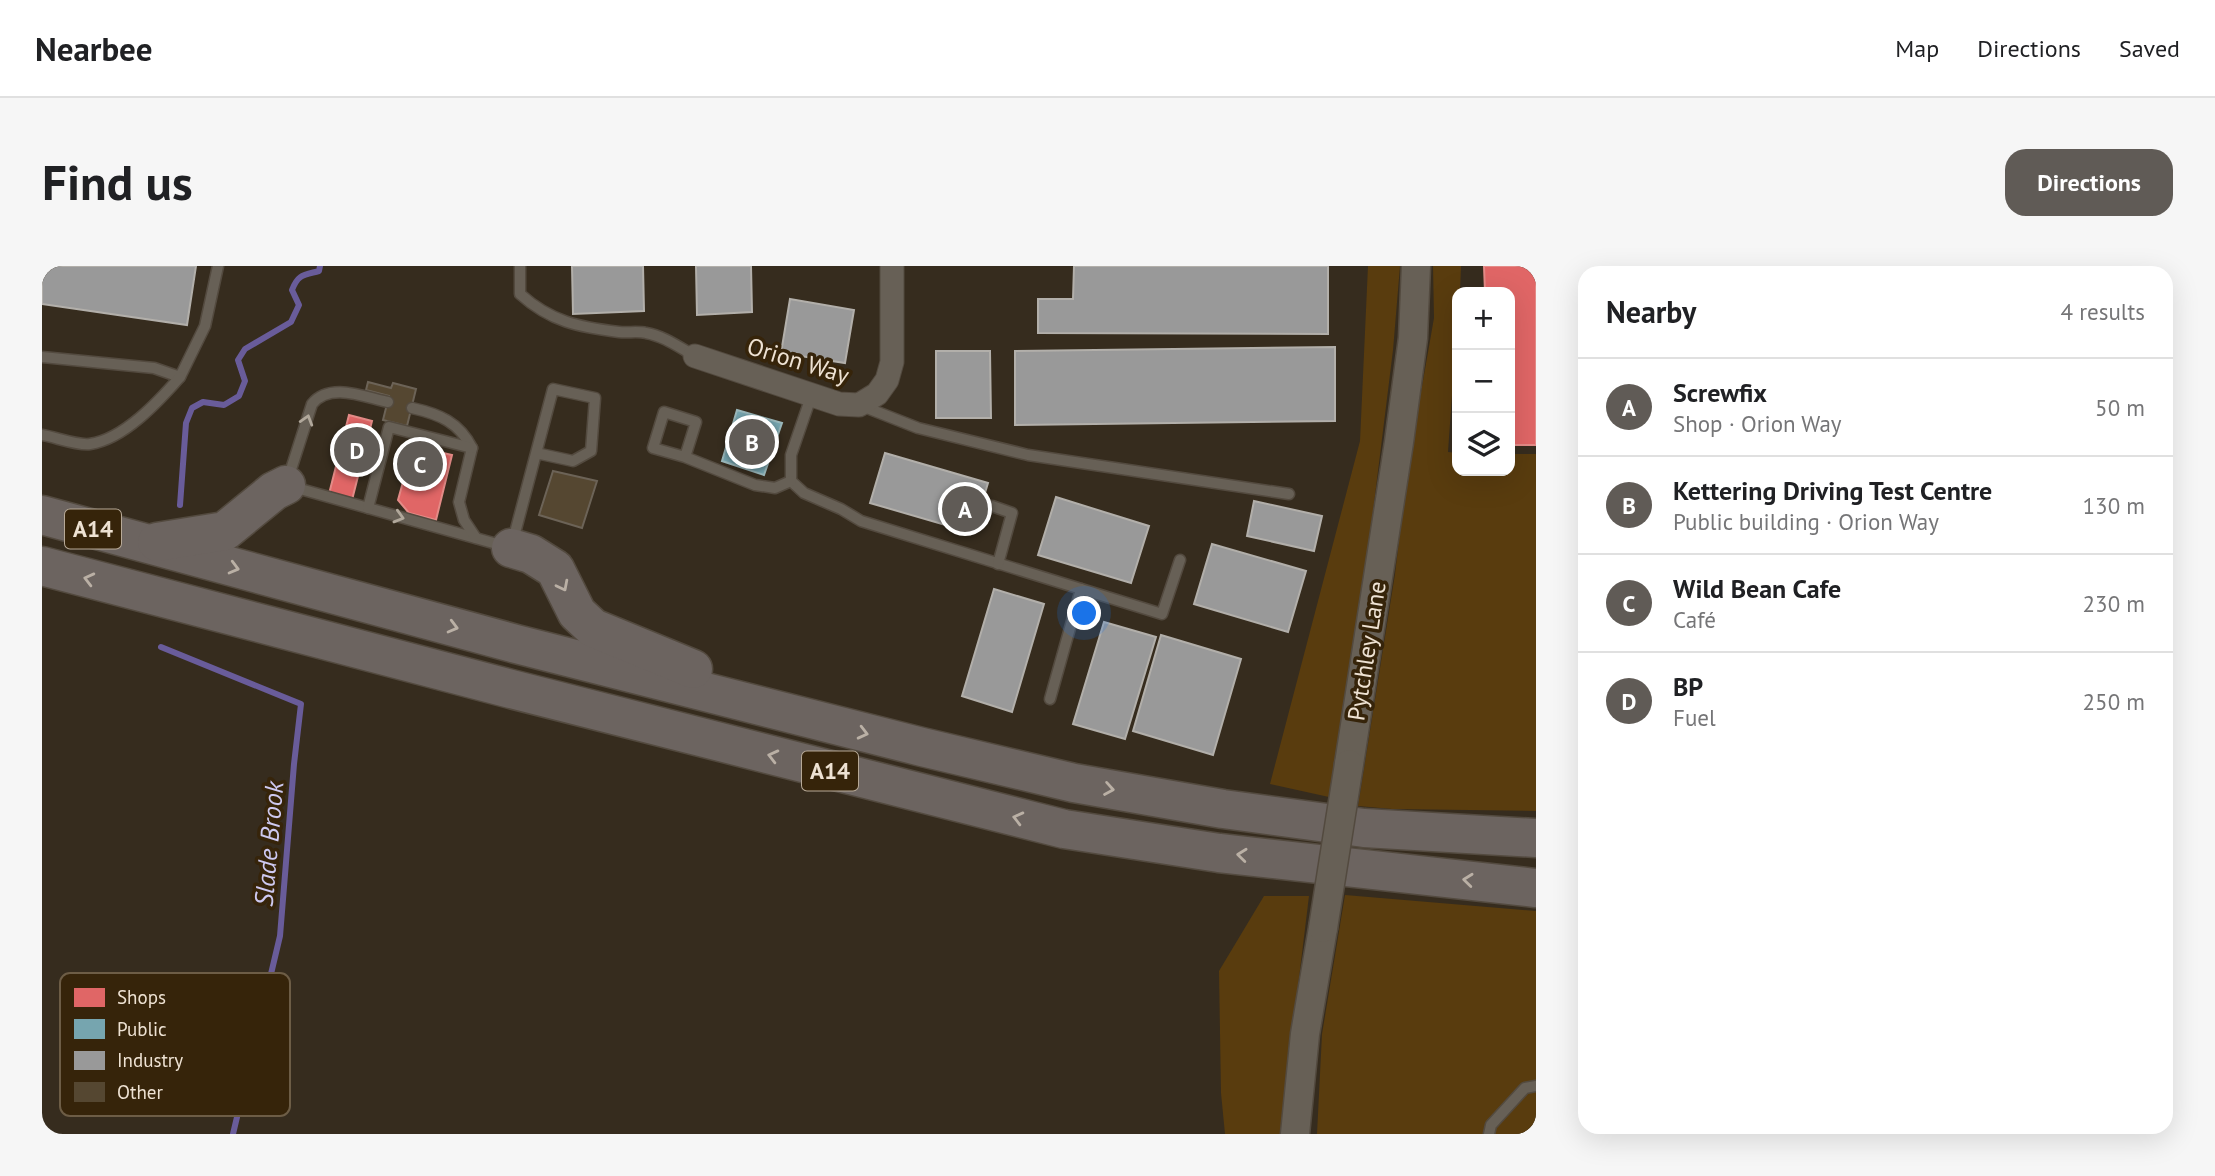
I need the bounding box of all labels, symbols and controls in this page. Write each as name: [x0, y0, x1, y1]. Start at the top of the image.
text: Nearbee: [35, 27, 152, 70]
text: Map: [1895, 33, 1939, 64]
text: Directions: [1977, 33, 2081, 64]
text: Saved: [2119, 33, 2180, 64]
button: Directions: [2005, 149, 2173, 216]
text: Find us: [42, 150, 193, 214]
map controls: [1452, 287, 1515, 476]
button: +: [1452, 287, 1515, 350]
text: Nearby: [1606, 292, 1696, 331]
text: 4 results: [2061, 297, 2145, 326]
street label: Orion Way: [743, 330, 853, 391]
button: −: [1452, 350, 1515, 413]
text: Screwfix: [1673, 376, 1767, 409]
text: A: [1622, 393, 1636, 422]
text: 50 m: [2095, 393, 2145, 422]
text: Shop · Orion Way: [1673, 409, 1842, 438]
button: layers: [1452, 413, 1515, 476]
one-way arrow: [298, 414, 313, 426]
pin: B: [729, 416, 775, 468]
pin: D: [334, 424, 380, 476]
pin: C: [397, 438, 443, 490]
text: Kettering Driving Test Centre: [1673, 474, 1992, 507]
pin: A: [942, 483, 988, 535]
text: B: [1622, 491, 1636, 520]
text: 130 m: [2083, 491, 2145, 520]
text: Public building · Orion Way: [1673, 507, 1939, 536]
one-way arrow: [393, 508, 405, 523]
road number: A14: [65, 510, 121, 548]
one-way arrow: [227, 560, 239, 574]
text: Wild Bean Cafe: [1673, 572, 1841, 605]
one-way arrow: [84, 573, 96, 587]
one-way arrow: [555, 579, 569, 591]
street label: Pytchley Lane: [1340, 579, 1393, 723]
text: C: [1623, 589, 1635, 618]
text: 230 m: [2083, 589, 2145, 618]
your location: [1067, 596, 1101, 630]
text: Café: [1673, 605, 1716, 634]
one-way arrow: [447, 619, 459, 633]
text: BP: [1673, 670, 1703, 703]
text: D: [1622, 687, 1636, 716]
text: 250 m: [2083, 687, 2145, 716]
text: Fuel: [1673, 703, 1716, 732]
one-way arrow: [857, 725, 869, 739]
one-way arrow: [768, 750, 780, 765]
road number: A14: [802, 751, 858, 790]
water label: Slade Brook: [247, 779, 291, 908]
one-way arrow: [1103, 781, 1115, 796]
one-way arrow: [1012, 812, 1024, 826]
one-way arrow: [1236, 848, 1248, 863]
one-way arrow: [1462, 873, 1474, 888]
legend: [60, 973, 290, 1116]
text: Shops: [117, 985, 166, 1009]
text: Public: [117, 1017, 167, 1041]
text: Industry: [117, 1048, 183, 1072]
text: Other: [117, 1080, 163, 1104]

